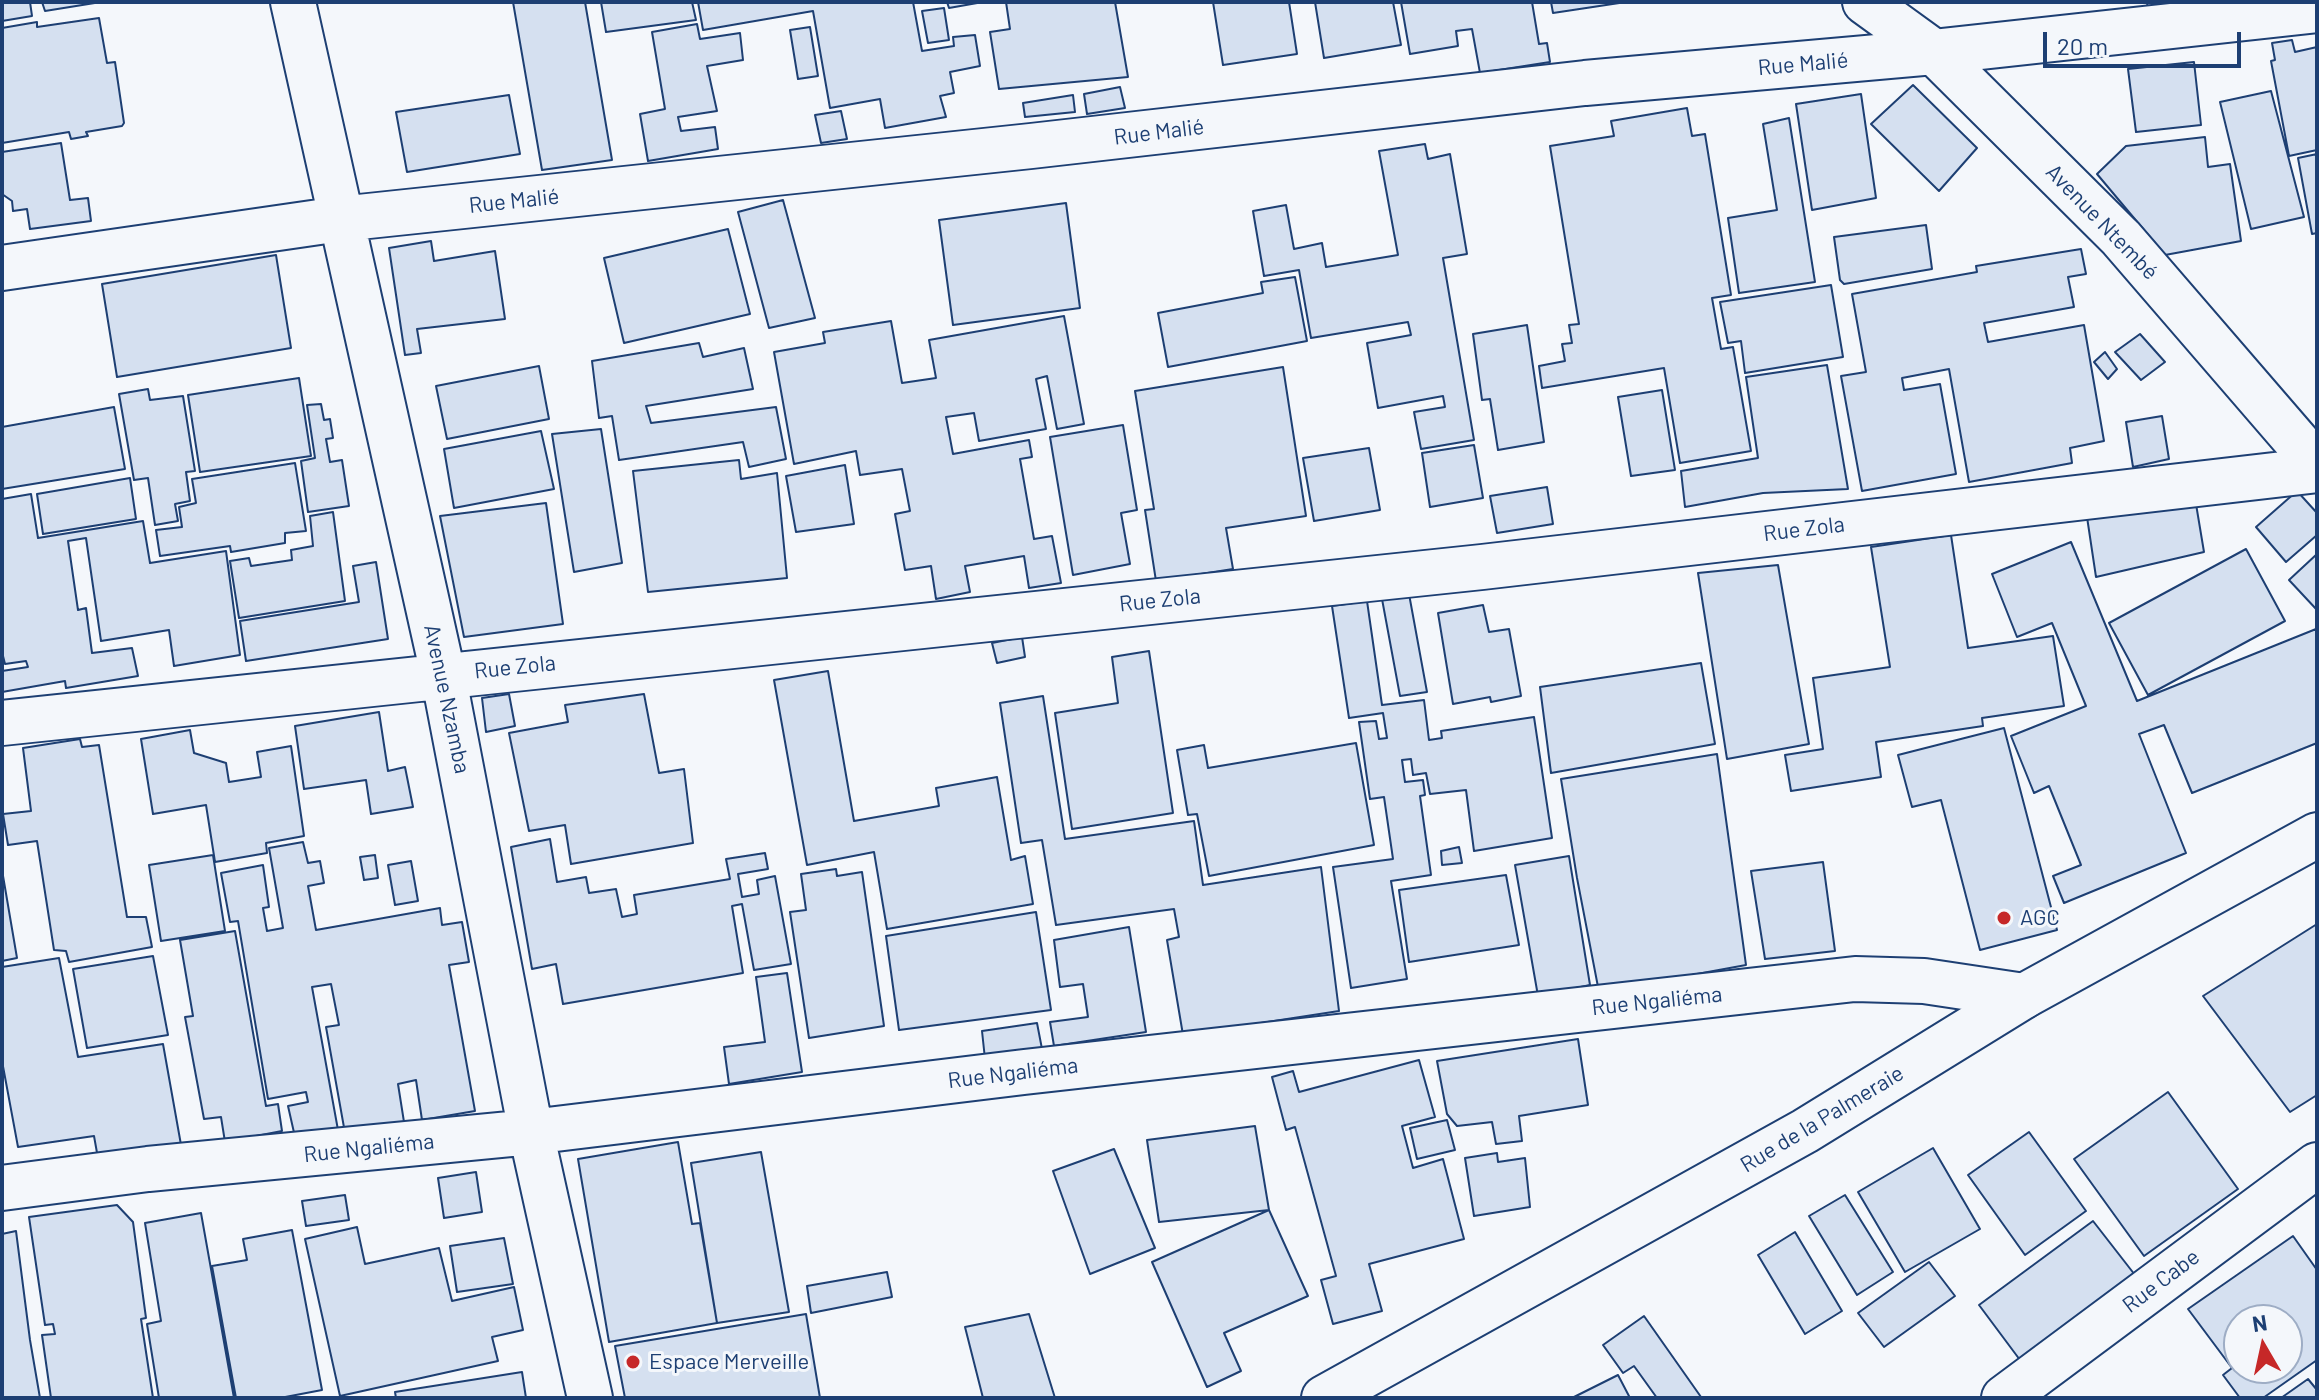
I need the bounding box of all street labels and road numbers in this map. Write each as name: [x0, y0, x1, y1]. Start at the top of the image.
street label: Rue Malié: [1757, 47, 1849, 81]
street label: Rue Malié: [1112, 113, 1206, 151]
street label: Avenue Ntembé: [2040, 159, 2164, 285]
street label: Rue Malié: [467, 183, 561, 219]
street label: Rue Zola: [1762, 511, 1846, 547]
street label: Rue Zola: [1118, 583, 1202, 617]
street label: Avenue Nzamba: [418, 622, 476, 776]
street label: Rue Zola: [473, 650, 557, 684]
street label: Rue Ngaliéma: [1590, 981, 1724, 1021]
street label: Rue Ngaliéma: [946, 1052, 1080, 1094]
street label: Rue de la Palmeraie: [1736, 1060, 1908, 1178]
street label: Rue Ngaliéma: [302, 1128, 436, 1168]
street label: Rue Cabe: [2117, 1244, 2205, 1318]

